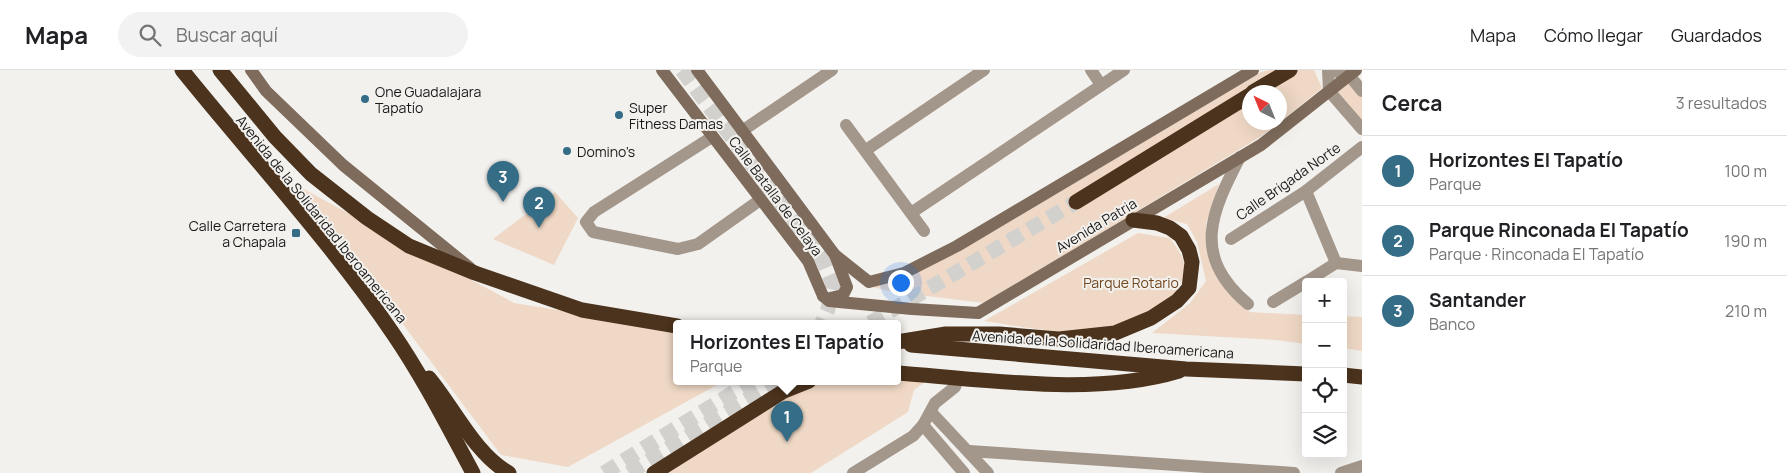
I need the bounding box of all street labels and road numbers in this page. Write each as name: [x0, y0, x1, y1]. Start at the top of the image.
street label: Avenida de la Solidaridad Iberoamericana: [232, 111, 412, 327]
street label: Calle Batalla de Celaya: [725, 132, 827, 260]
street label: Calle Brigada Norte: [1232, 138, 1344, 224]
street label: Avenida Patria: [1052, 193, 1140, 257]
street label: Avenida de la Solidaridad Iberoamericana: [972, 325, 1234, 363]

